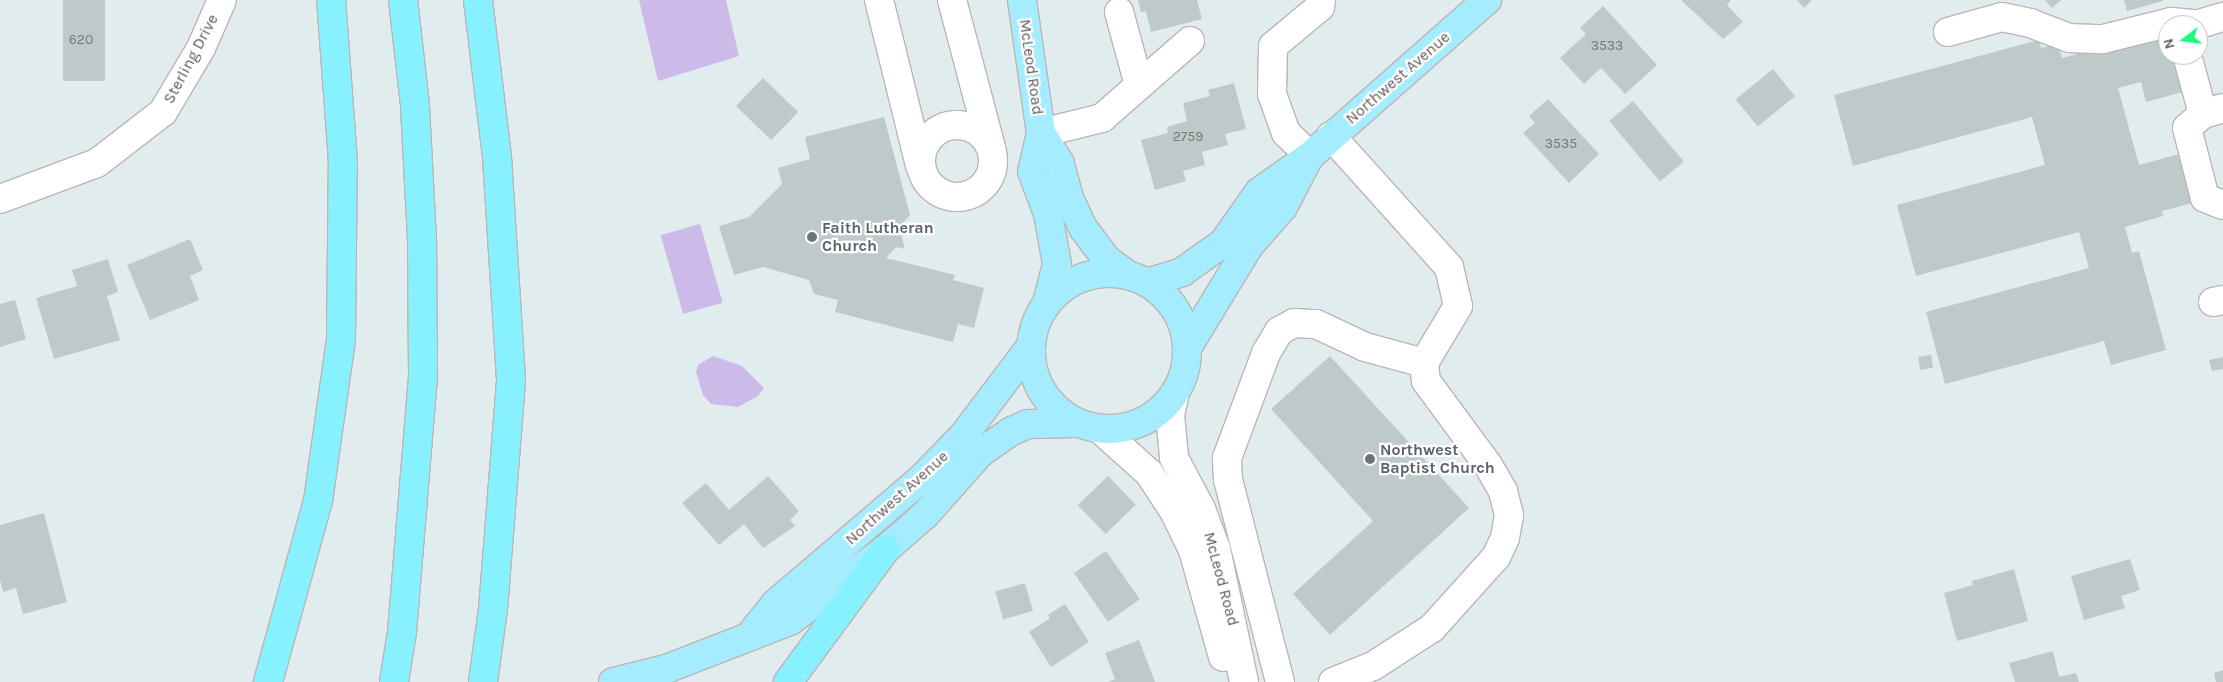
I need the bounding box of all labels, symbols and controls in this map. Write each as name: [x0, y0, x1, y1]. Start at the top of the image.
street label: Sterling Drive: [159, 11, 223, 107]
north arrow: [2158, 15, 2208, 65]
street label: McLeod Road: [1015, 18, 1047, 116]
street label: Northwest Avenue: [1342, 28, 1454, 128]
house number: 620: [69, 32, 93, 48]
text: N: [2159, 37, 2179, 51]
house number: 3533: [1591, 38, 1623, 54]
house number: 2759: [1173, 129, 1203, 145]
house number: 3535: [1545, 136, 1577, 152]
place label: Faith Lutheran Church: [822, 218, 934, 256]
marker: Faith Lutheran Church: [806, 231, 818, 243]
place label: Northwest Baptist Church: [1380, 440, 1495, 478]
street label: Northwest Avenue: [842, 447, 952, 549]
marker: Northwest Baptist Church: [1364, 453, 1376, 465]
street label: McLeod Road: [1199, 530, 1243, 628]

